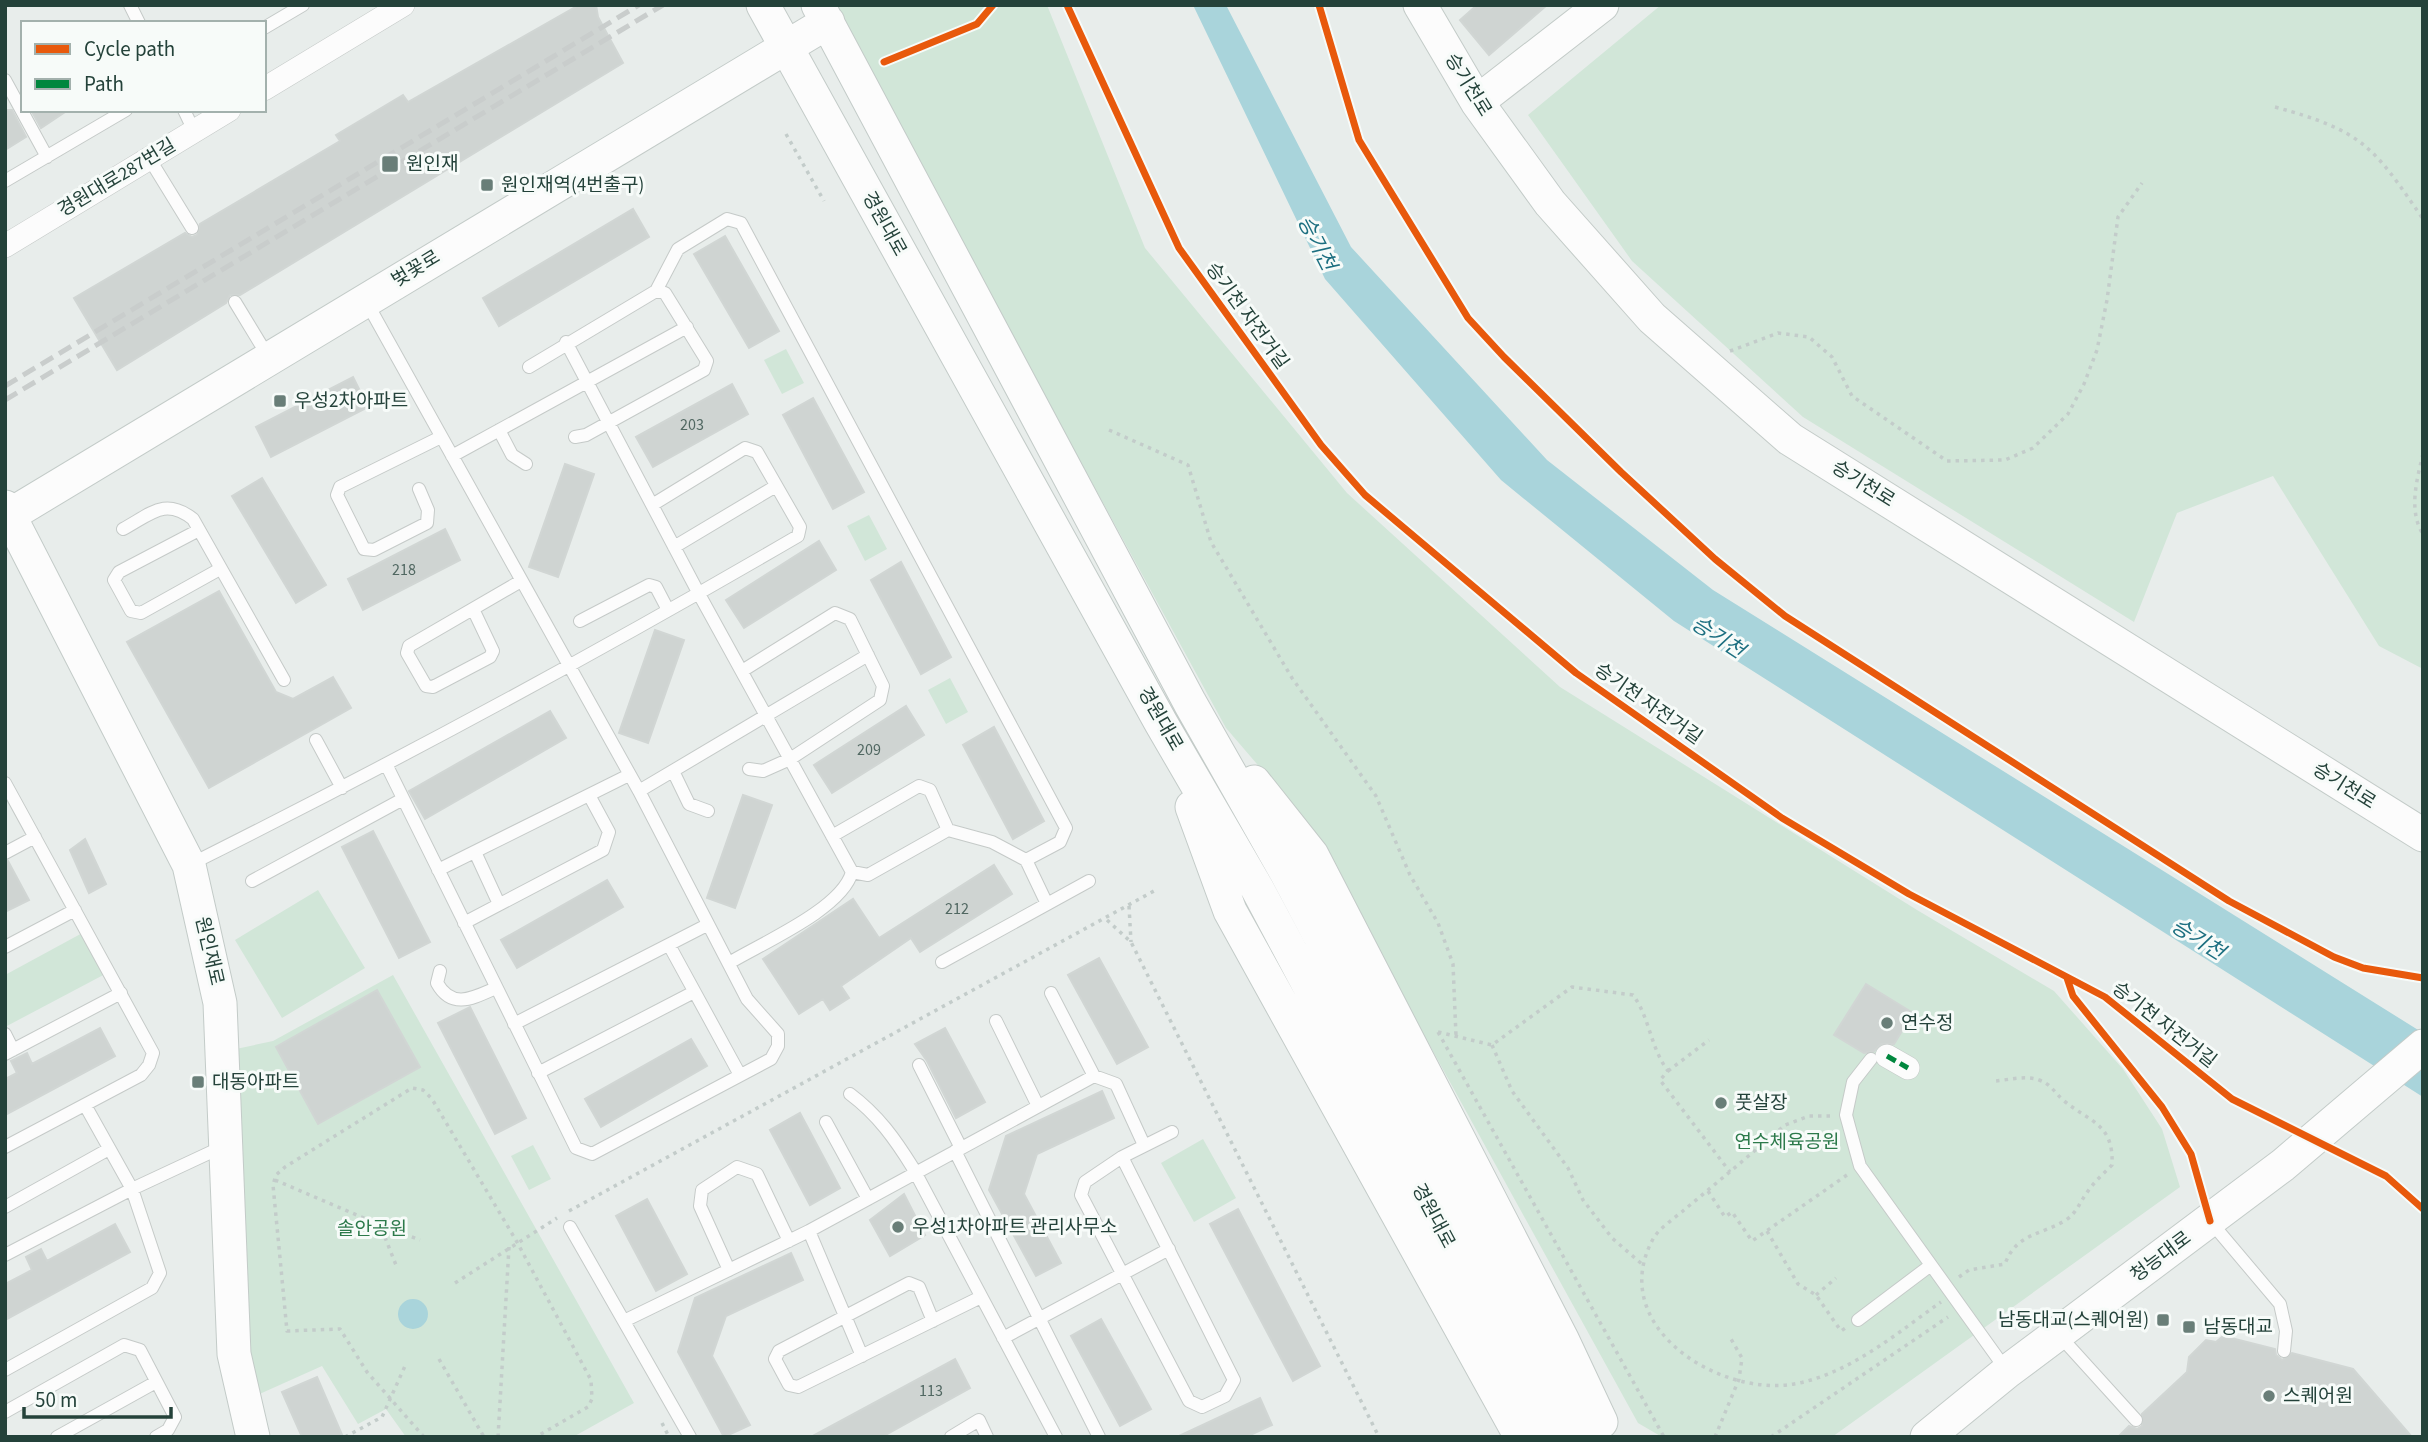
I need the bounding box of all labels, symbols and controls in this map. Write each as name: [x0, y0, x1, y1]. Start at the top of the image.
legend: [21, 21, 266, 112]
text: Cycle path: [84, 34, 175, 64]
street label: 승기천로: [1438, 48, 1498, 122]
text: Path: [84, 69, 124, 99]
street label: 경원대로287번길: [53, 132, 181, 224]
place label: 원인재: [406, 151, 458, 178]
marker: 원인재: [380, 154, 400, 174]
place label: 원인재역(4번출구): [501, 172, 644, 199]
marker: 원인재역(4번출구): [479, 177, 495, 193]
street label: 경원대로: [855, 187, 913, 261]
water label: 승기천: [1290, 210, 1345, 278]
street label: 벚꽃로: [387, 244, 445, 294]
street label: 승기천 자전거길: [1199, 257, 1295, 375]
place label: 우성2차아파트: [294, 388, 408, 415]
marker: 우성2차아파트: [272, 393, 288, 409]
house number: 203: [680, 414, 704, 436]
street label: 승기천로: [1826, 454, 1900, 514]
house number: 218: [392, 559, 416, 581]
water label: 승기천: [1686, 609, 1753, 667]
street label: 승기천 자전거길: [1589, 657, 1707, 751]
street label: 경원대로: [1131, 682, 1189, 756]
house number: 209: [857, 739, 881, 761]
street label: 승기천로: [2307, 756, 2381, 816]
house number: 212: [945, 898, 969, 920]
water label: 승기천: [2165, 911, 2233, 968]
street label: 원인재로: [188, 914, 230, 988]
street label: 승기천 자전거길: [2106, 976, 2222, 1074]
place label: 연수정: [1901, 1010, 1953, 1037]
marker: 연수정: [1879, 1015, 1895, 1031]
place label: 대동아파트: [212, 1069, 299, 1096]
marker: 대동아파트: [190, 1074, 206, 1090]
place label: 풋살장: [1735, 1090, 1787, 1117]
marker: 풋살장: [1713, 1095, 1729, 1111]
park label: 연수체육공원: [1735, 1129, 1839, 1156]
street label: 경원대로: [1405, 1179, 1461, 1253]
place label: 우성1차아파트 관리사무소: [912, 1214, 1118, 1241]
park label: 솔안공원: [337, 1216, 407, 1243]
marker: 우성1차아파트 관리사무소: [890, 1219, 906, 1235]
street label: 청능대로: [2125, 1225, 2197, 1289]
place label: 남동대교(스퀘어원): [1998, 1307, 2149, 1334]
marker: 남동대교(스퀘어원): [2155, 1312, 2171, 1328]
place label: 남동대교: [2203, 1314, 2273, 1341]
marker: 남동대교: [2181, 1319, 2197, 1335]
scale bar: [24, 1376, 172, 1420]
house number: 113: [919, 1380, 943, 1402]
place label: 스퀘어원: [2283, 1383, 2353, 1410]
text: 50 m: [35, 1385, 77, 1415]
marker: 스퀘어원: [2261, 1388, 2277, 1404]

